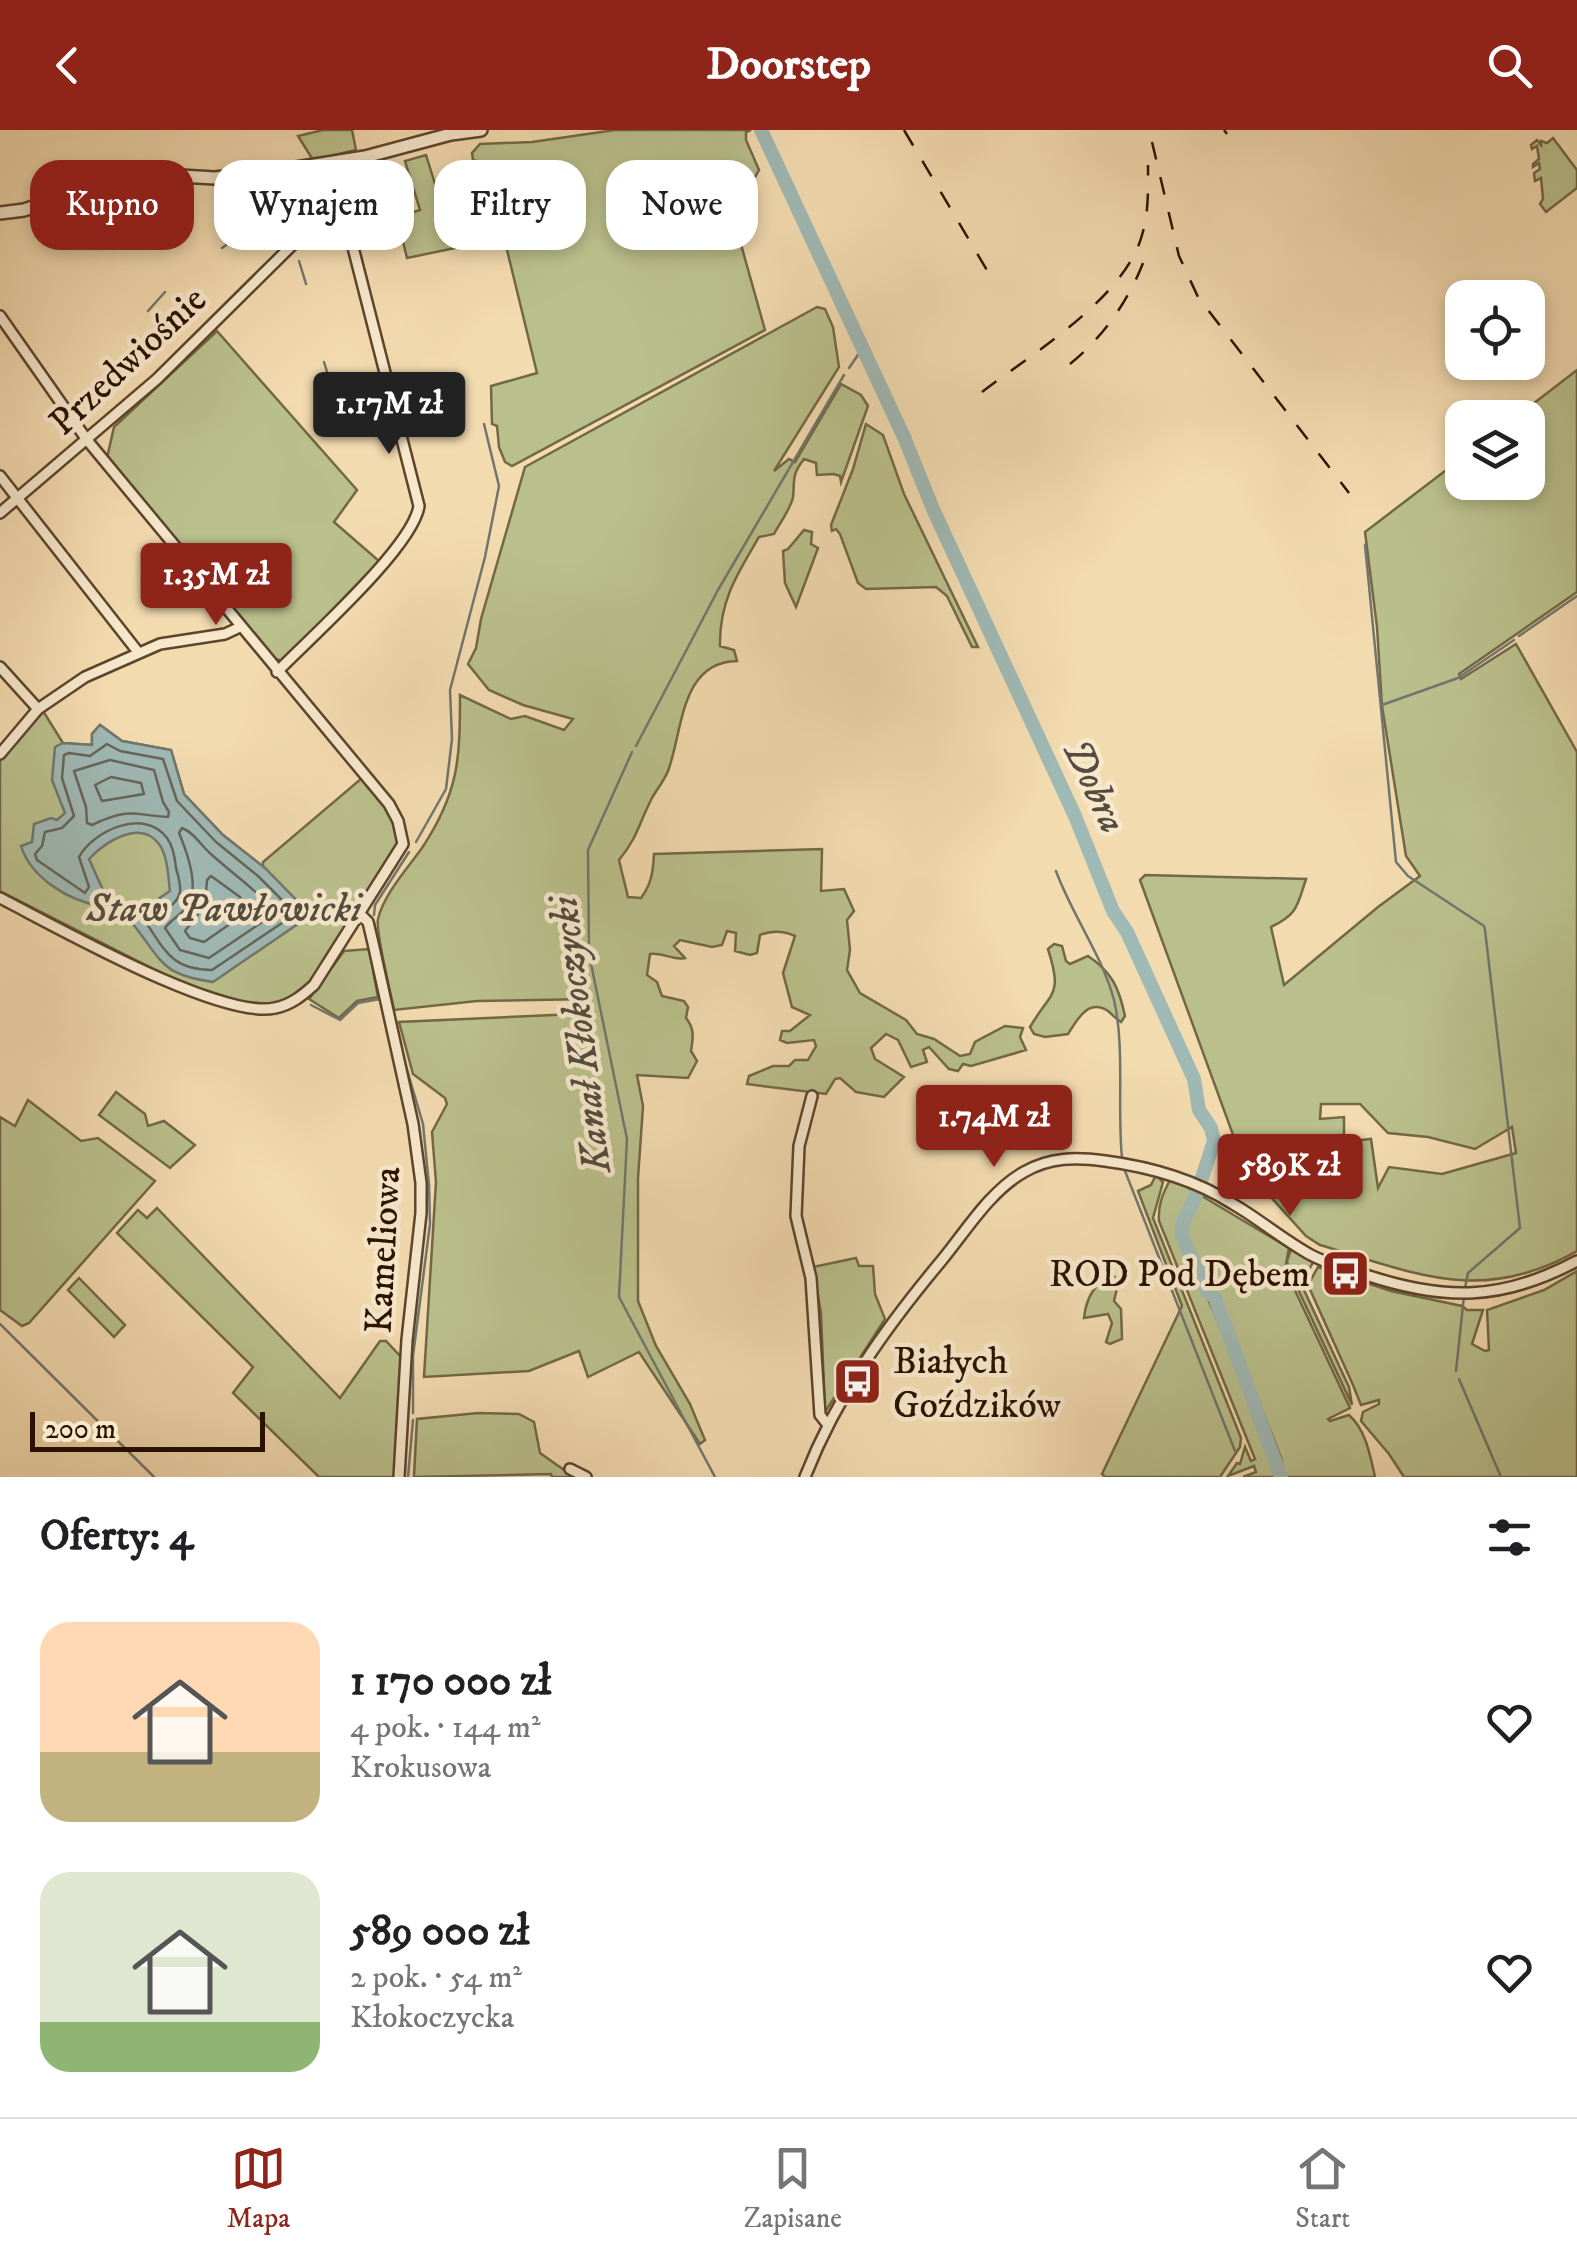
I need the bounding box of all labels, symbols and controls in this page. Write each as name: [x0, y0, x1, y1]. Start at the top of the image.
text: Doorstep: [706, 37, 871, 93]
icon: back: [40, 38, 95, 93]
icon: search: [1482, 38, 1537, 93]
chip: Kupno: [30, 160, 194, 250]
chip: Wynajem: [214, 160, 414, 250]
chip: Filtry: [434, 160, 586, 250]
chip: Nowe: [606, 160, 758, 250]
street label: Przedwiośnie: [40, 276, 217, 446]
map controls: [1445, 280, 1545, 500]
button: locate: [1445, 280, 1545, 380]
pin: 1.17M zł: [286, 372, 492, 457]
text: 1.17M zł: [335, 384, 443, 424]
button: layers: [1445, 400, 1545, 500]
pin: 1.35M zł: [113, 543, 319, 628]
text: 1.35M zł: [163, 555, 269, 595]
water label: Dobra: [1050, 731, 1137, 841]
water label: Staw Pawłowicki: [85, 885, 364, 935]
water label: Kanał Kłokoczycki: [540, 891, 624, 1178]
pin: 1.74M zł: [891, 1085, 1097, 1170]
text: 1.74M zł: [938, 1097, 1050, 1137]
pin: 589K zł: [1198, 1134, 1382, 1219]
text: 589K zł: [1240, 1146, 1340, 1186]
street label: Kameliowa: [356, 1165, 412, 1335]
bus stop icon: ROD Pod Dębem: [1319, 1247, 1371, 1299]
place label: ROD Pod Dębem: [1049, 1251, 1310, 1299]
place label: Białych Goździków: [893, 1338, 1061, 1430]
bus stop icon: Białych Goździków: [832, 1356, 884, 1408]
scale bar: [30, 1407, 265, 1452]
text: 200 m: [45, 1412, 116, 1447]
icon: filters: [1482, 1510, 1537, 1565]
text: Oferty: 4: [40, 1511, 194, 1563]
text: 1 170 000 zł: [350, 1656, 551, 1708]
icon: home: [120, 1662, 240, 1782]
icon: heart: [1482, 1695, 1537, 1750]
text: 4 pok. · 144 m²: [350, 1708, 541, 1748]
text: Krokusowa: [350, 1748, 491, 1788]
text: 589 000 zł: [350, 1906, 529, 1958]
icon: home: [120, 1912, 240, 2032]
icon: heart: [1482, 1945, 1537, 2000]
text: 2 pok. · 54 m²: [350, 1958, 522, 1998]
text: Kłokoczycka: [350, 1998, 514, 2038]
tab: Mapa: [227, 2141, 290, 2236]
tab: Zapisane: [743, 2141, 842, 2236]
tab: Start: [1295, 2141, 1350, 2236]

